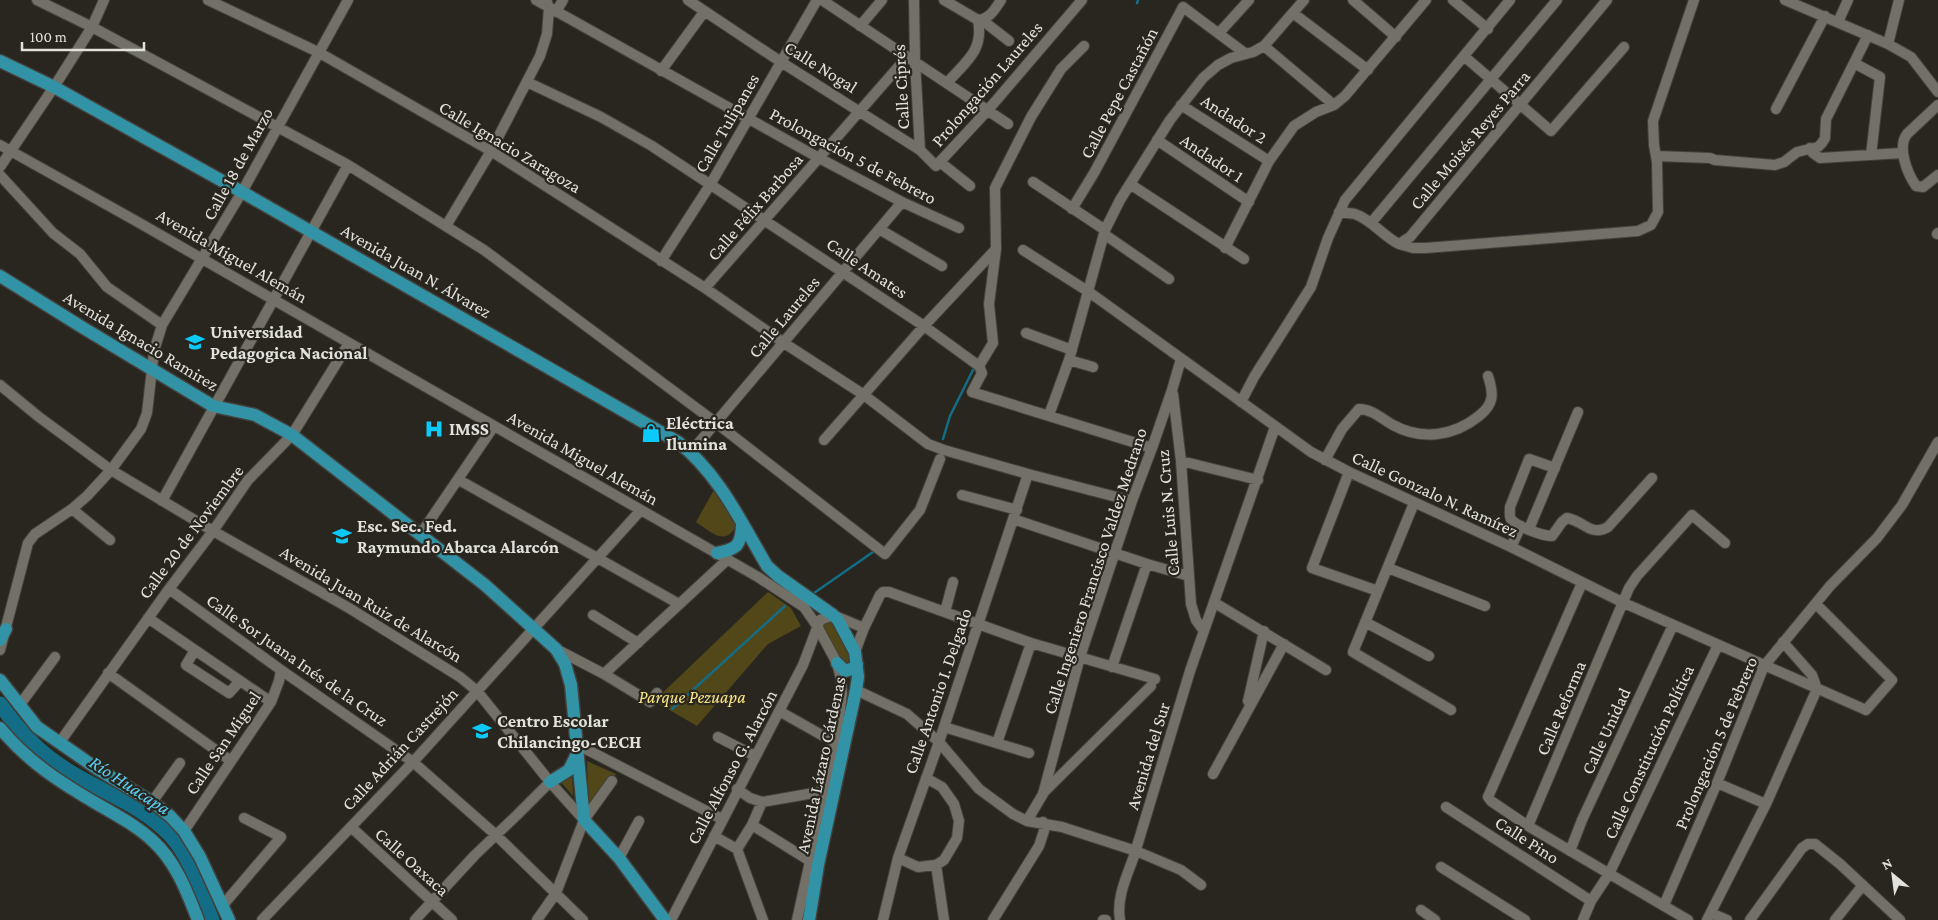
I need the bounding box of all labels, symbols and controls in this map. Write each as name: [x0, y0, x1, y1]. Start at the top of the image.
street label: Prolongación Laureles: [927, 17, 1047, 151]
scale bar: [22, 20, 145, 52]
street label: Calle Pepe Castañón: [1076, 24, 1162, 162]
text: 100 m: [30, 29, 67, 45]
street label: Calle Nogal: [781, 37, 861, 97]
street label: Calle Ciprés: [889, 44, 913, 130]
street label: Calle Moisés Reyes Parra: [1406, 66, 1534, 214]
street label: Calle Tulipanes: [691, 70, 763, 176]
street label: Andador 2: [1197, 90, 1271, 148]
street label: Calle Ignacio Zaragoza: [435, 97, 585, 197]
street label: Calle 18 de Marzo: [199, 104, 277, 224]
street label: Prolongación 5 de Febrero: [766, 104, 940, 208]
street label: Andador 1: [1177, 130, 1247, 186]
street label: Calle Félix Barbosa: [703, 149, 807, 265]
street label: Avenida Miguel Alemán: [153, 205, 311, 308]
street label: Avenida Juan N. Álvarez: [337, 220, 495, 322]
street label: Calle Amates: [823, 234, 911, 302]
street label: Calle Laureles: [744, 272, 824, 362]
street label: Avenida Ignacio Ramirez: [60, 287, 222, 395]
place label: Universidad Pedagogica Nacional: [210, 322, 367, 363]
school or university icon: Universidad Pedagogica Nacional: [184, 331, 206, 353]
street label: Avenida Miguel Alemán: [504, 407, 662, 510]
place label: Eléctrica Ilumina: [666, 413, 734, 454]
hospital icon: IMSS: [423, 418, 445, 440]
place label: IMSS: [449, 419, 489, 439]
shop icon: Eléctrica Ilumina: [640, 422, 662, 444]
street label: Calle Ingeniero Francisco Valdez Medrano: [1039, 425, 1151, 717]
street label: Calle Gonzalo N. Ramírez: [1349, 447, 1521, 541]
street label: Calle Luis N. Cruz: [1152, 449, 1183, 577]
street label: Calle 20 de Noviembre: [134, 461, 248, 603]
place label: Esc. Sec. Fed. Raymundo Abarca Alarcón: [357, 516, 560, 557]
school or university icon: Esc. Sec. Fed. Raymundo Abarca Alarcón: [331, 525, 353, 547]
street label: Avenida Juan Ruiz de Alarcón: [276, 542, 466, 667]
street label: Calle Sor Juana Inés de la Cruz: [203, 590, 392, 730]
street label: Calle Antonio I. Delgado: [900, 605, 976, 776]
street label: Prolongación 5 de Febrero: [1671, 654, 1761, 832]
street label: Calle Reforma: [1532, 658, 1590, 758]
street label: Calle Constitución Política: [1600, 662, 1698, 842]
street label: Avenida Lázaro Cárdenas: [792, 675, 850, 855]
street label: Calle Adrián Castrejón: [338, 683, 463, 815]
street label: Calle Unidad: [1577, 684, 1635, 777]
street label: Calle Alfonso G. Alarcón: [683, 686, 781, 848]
street label: Calle San Miguel: [181, 687, 265, 798]
park label: Parque Pezuapa: [638, 687, 746, 707]
street label: Avenida del Sur: [1122, 699, 1174, 812]
place label: Centro Escolar Chilancingo-CECH: [497, 711, 641, 752]
school or university icon: Centro Escolar Chilancingo-CECH: [471, 720, 493, 742]
water label: Río Huacapa: [86, 751, 174, 819]
street label: Calle Pino: [1491, 812, 1563, 868]
street label: Calle Oaxaca: [371, 824, 453, 900]
north arrow: [1868, 850, 1918, 900]
text: N: [1879, 854, 1895, 873]

